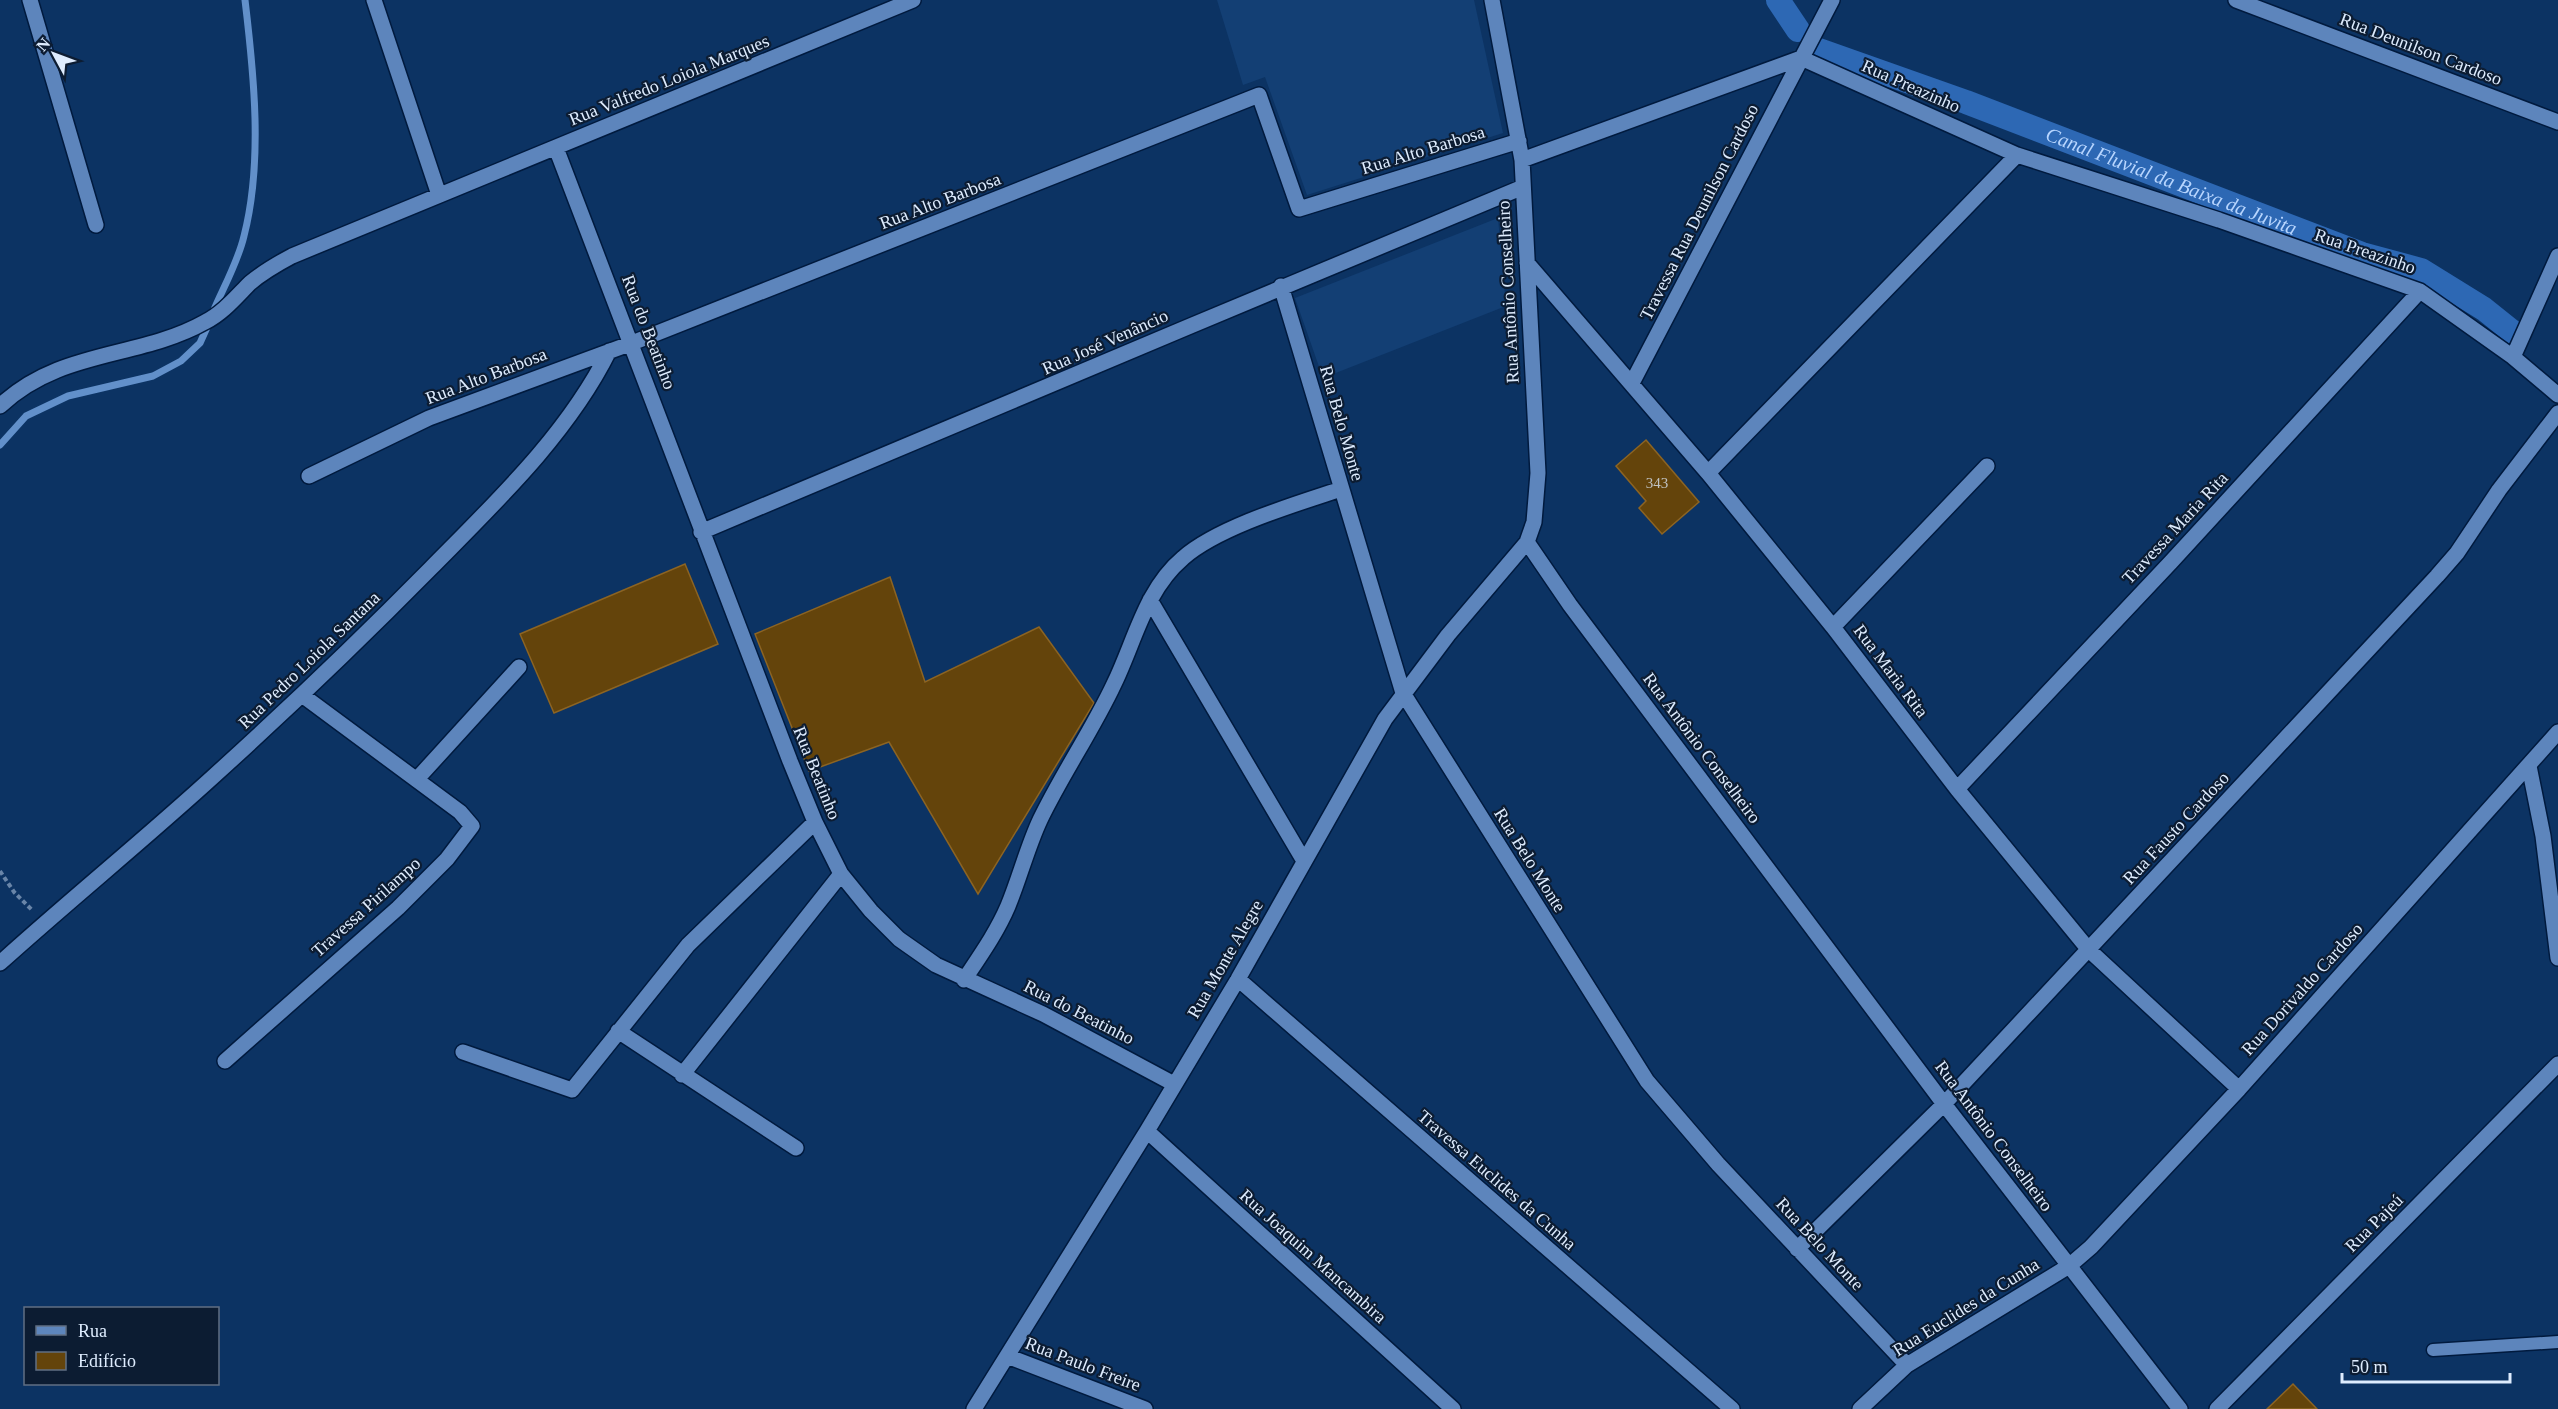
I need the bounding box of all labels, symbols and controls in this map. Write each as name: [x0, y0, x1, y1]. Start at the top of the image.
street label: Rua Deunilson Cardoso: [2337, 9, 2505, 89]
north arrow: [24, 24, 84, 84]
street label: Rua Valfredo Loiola Marques: [566, 31, 772, 129]
text: N: [33, 34, 54, 54]
street label: Rua Preazinho: [1859, 55, 1963, 117]
street label: Travessa Rua Deunilson Cardoso: [1636, 101, 1762, 323]
street label: Rua Alto Barbosa: [1359, 122, 1487, 178]
water label: Canal Fluvial da Baixa da Juvita: [2043, 123, 2300, 239]
street label: Rua Alto Barbosa: [877, 169, 1003, 233]
street label: Rua Antônio Conselheiro: [1493, 200, 1523, 384]
street label: Rua Preazinho: [2312, 224, 2418, 278]
street label: Rua do Beatinho: [618, 272, 680, 392]
street label: Rua José Venâncio: [1039, 305, 1171, 379]
street label: Rua Alto Barbosa: [423, 344, 549, 408]
street label: Rua Belo Monte: [1316, 363, 1368, 483]
street label: Travessa Maria Rita: [2118, 468, 2232, 588]
house number: 343: [1646, 475, 1668, 491]
street label: Rua Pedro Loiola Santana: [234, 587, 384, 733]
street label: Rua Maria Rita: [1850, 621, 1932, 721]
street label: Rua Antônio Conselheiro: [1639, 669, 1765, 827]
street label: Rua Beatinho: [789, 724, 845, 822]
street label: Rua Fausto Cardoso: [2119, 768, 2233, 888]
street label: Rua Belo Monte: [1490, 804, 1570, 916]
street label: Travessa Pirilampo: [308, 853, 424, 961]
street label: Rua Monte Alegre: [1183, 896, 1267, 1022]
street label: Rua Dorivaldo Cardoso: [2237, 919, 2367, 1059]
street label: Rua do Beatinho: [1021, 976, 1137, 1048]
street label: Rua Antônio Conselheiro: [1931, 1057, 2057, 1215]
street label: Travessa Euclides da Cunha: [1414, 1106, 1580, 1254]
street label: Rua Joaquim Mancambira: [1236, 1185, 1390, 1327]
street label: Rua Pajeú: [2341, 1190, 2407, 1256]
street label: Rua Belo Monte: [1772, 1194, 1868, 1294]
street label: Rua Euclides da Cunha: [1889, 1254, 2043, 1360]
legend: [24, 1307, 219, 1385]
text: Rua: [78, 1321, 107, 1341]
street label: Rua Paulo Freire: [1022, 1333, 1144, 1395]
scale bar: [2342, 1346, 2510, 1384]
text: Edifício: [78, 1351, 136, 1371]
text: 50 m: [2351, 1357, 2388, 1377]

